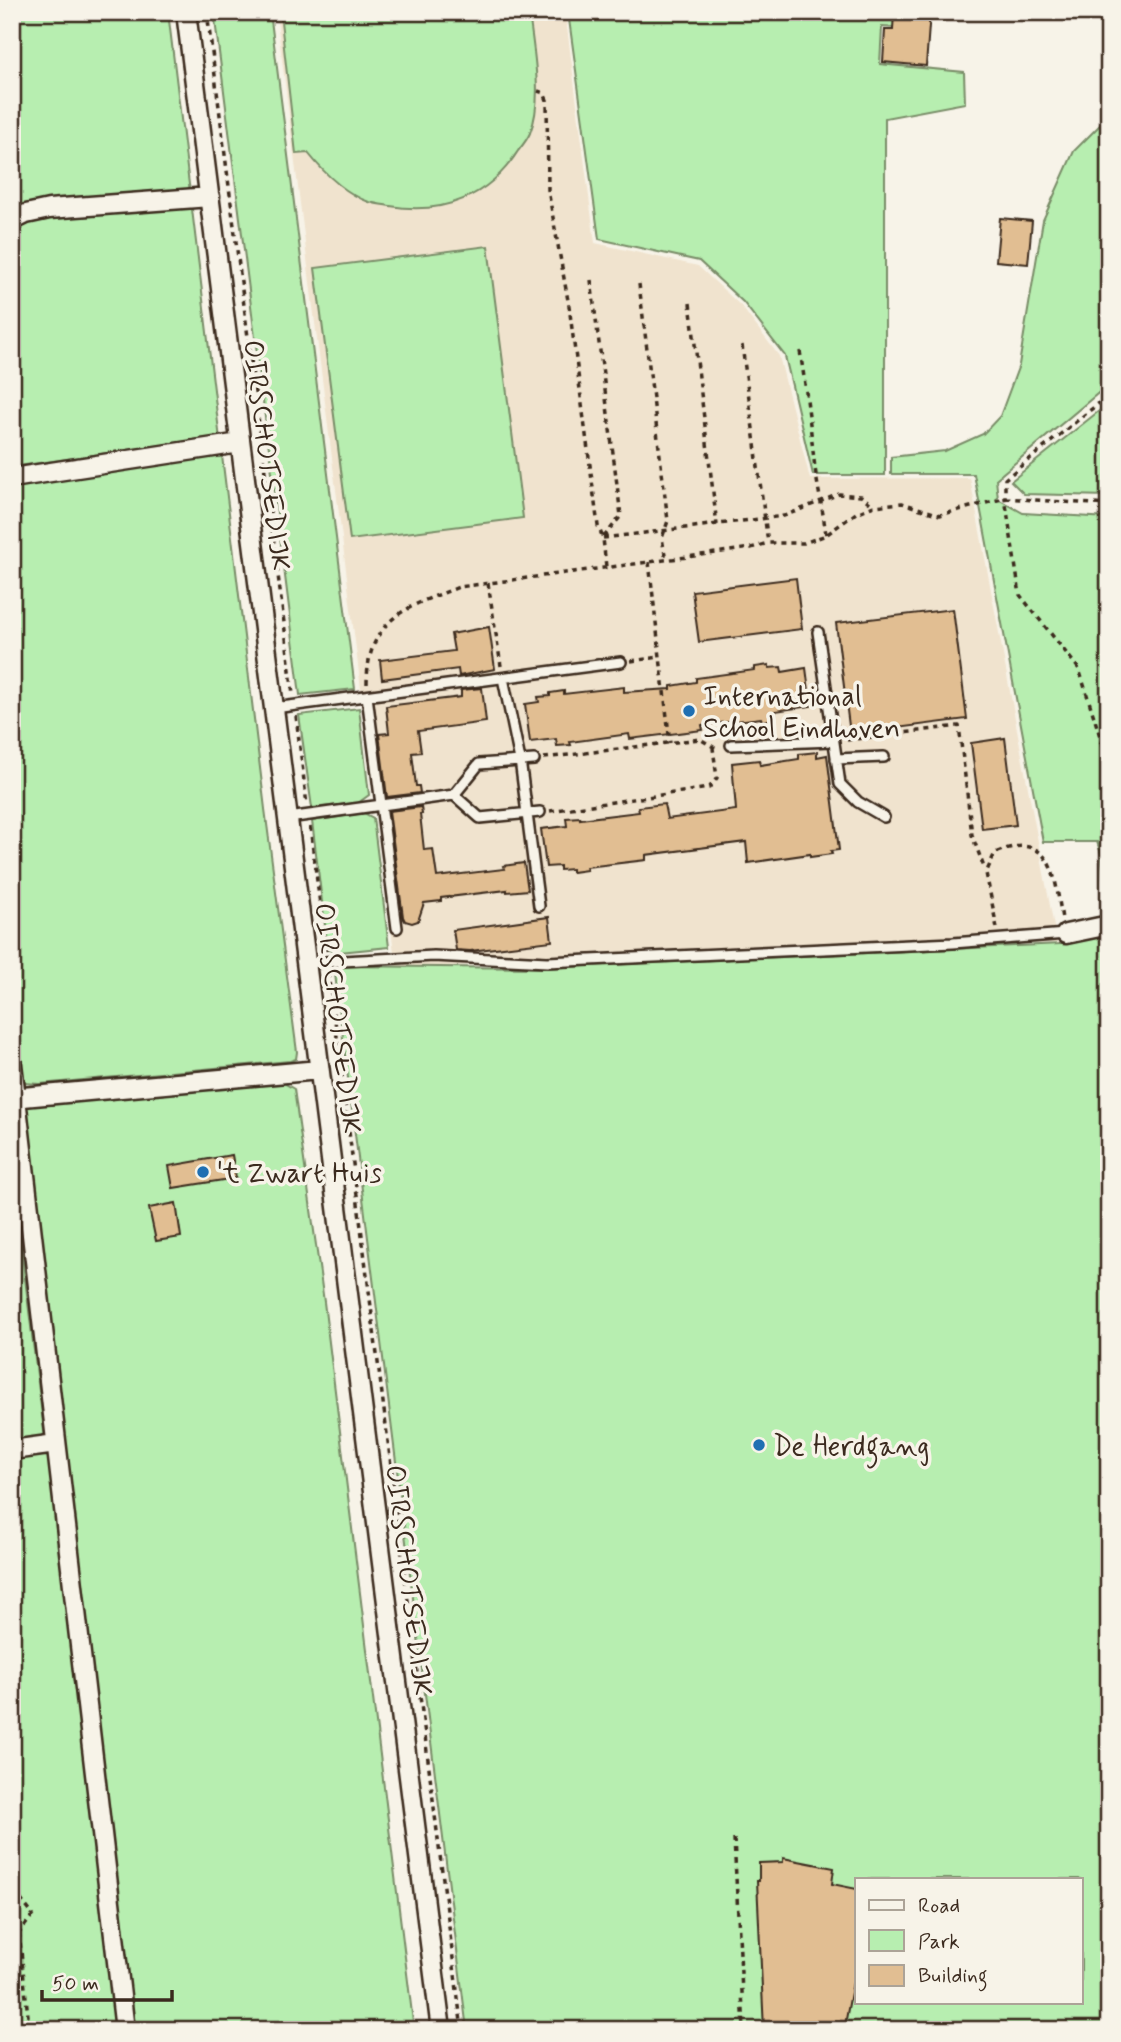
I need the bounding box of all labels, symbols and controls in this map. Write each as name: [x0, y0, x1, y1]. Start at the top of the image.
street label: OIRSCHOTSEDIJK: [233, 338, 298, 573]
place label: International School Eindhoven: [703, 679, 900, 748]
marker: International School Eindhoven: [681, 703, 697, 719]
street label: OIRSCHOTSEDIJK: [304, 901, 369, 1136]
place label: 't Zwart Huis: [217, 1156, 382, 1193]
marker: 't Zwart Huis: [195, 1164, 211, 1180]
place label: De Herdgang: [773, 1429, 930, 1469]
marker: De Herdgang: [751, 1437, 767, 1453]
street label: OIRSCHOTSEDIJK: [375, 1463, 440, 1698]
legend: [855, 1878, 1082, 2004]
text: Road: [918, 1892, 960, 1920]
text: Park: [918, 1928, 960, 1956]
scale bar: [42, 1958, 172, 2002]
text: Building: [918, 1962, 988, 1992]
text: 50 m: [52, 1970, 99, 1998]

